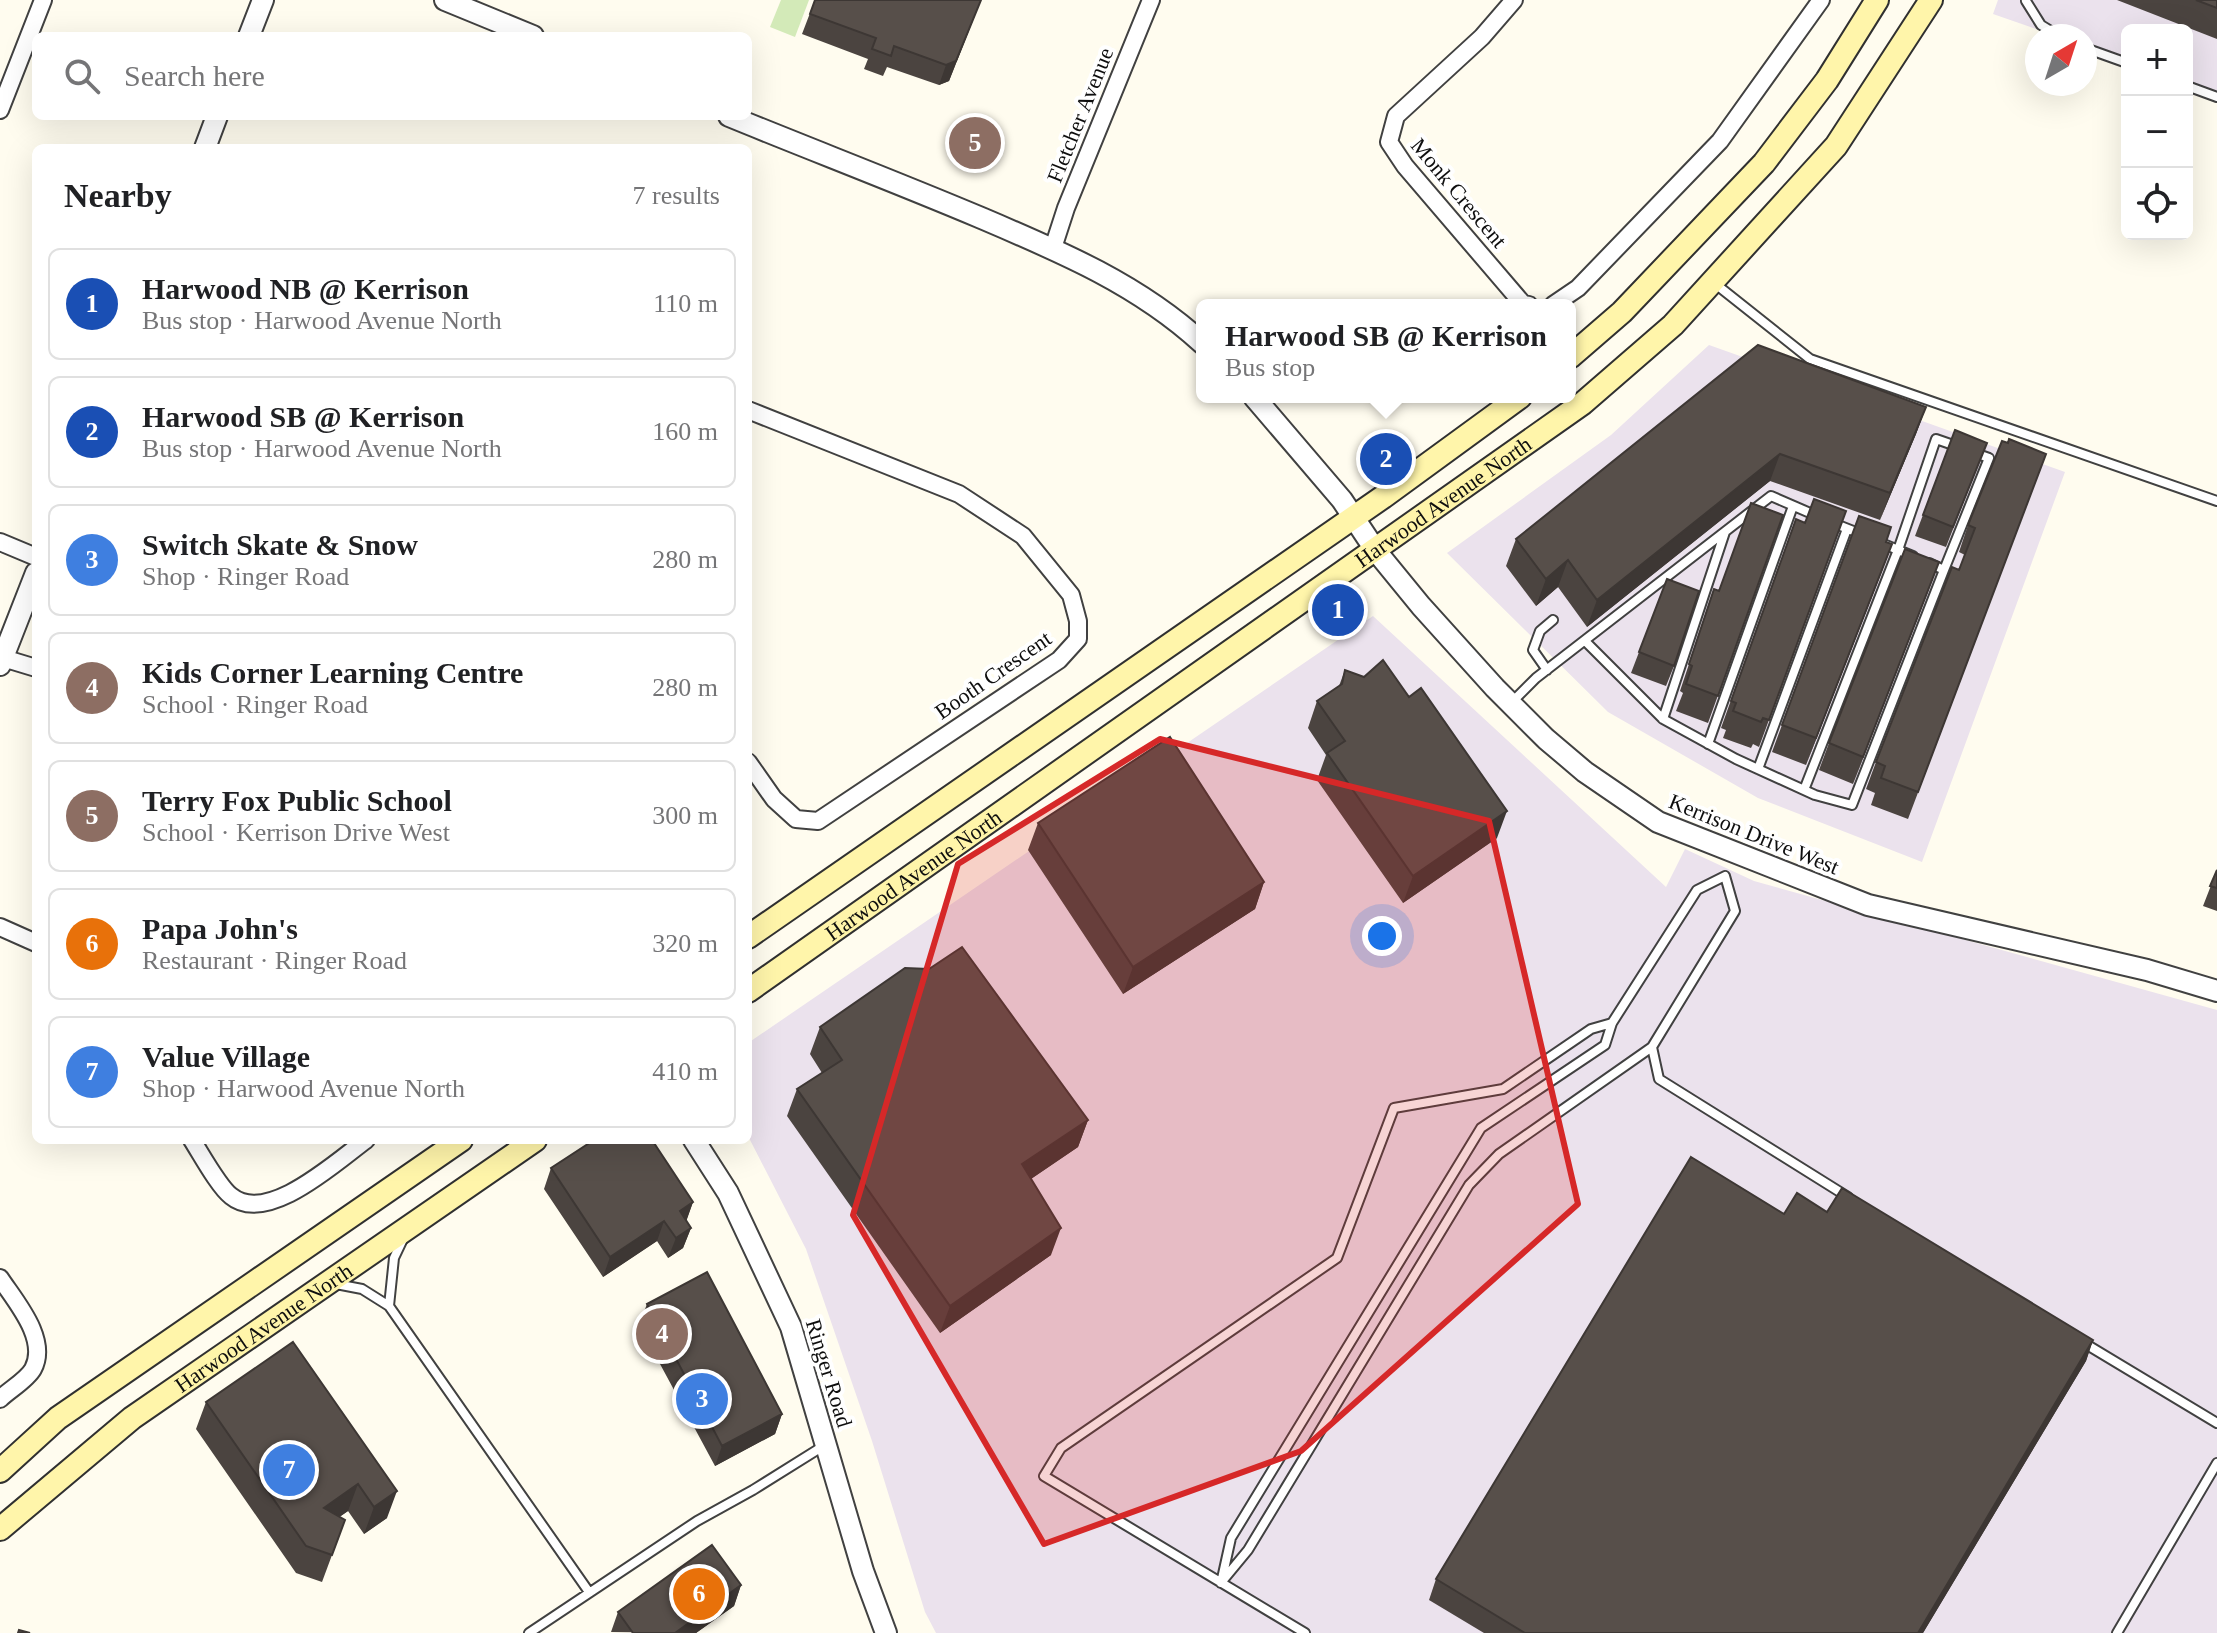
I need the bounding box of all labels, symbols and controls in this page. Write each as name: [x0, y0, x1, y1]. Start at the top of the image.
north arrow: [2025, 24, 2097, 96]
map controls: [2121, 24, 2193, 240]
button: +: [2121, 24, 2193, 96]
search box: [32, 32, 752, 120]
street label: Fletcher Avenue: [1042, 44, 1118, 186]
icon: search: [60, 54, 104, 98]
text: Search here: [124, 59, 265, 92]
button: −: [2121, 96, 2193, 168]
pin: 5: [949, 113, 1001, 173]
street label: Monk Crescent: [1406, 133, 1512, 253]
button: locate: [2121, 168, 2193, 240]
text: Nearby: [64, 177, 172, 214]
text: 7 results: [633, 181, 720, 210]
text: Harwood NB @ Kerrison: [142, 272, 469, 305]
text: 1: [86, 289, 99, 318]
text: 110 m: [653, 289, 718, 318]
popup: [1196, 299, 1576, 403]
text: Bus stop · Harwood Avenue North: [142, 306, 502, 335]
text: Harwood SB @ Kerrison: [1225, 319, 1547, 352]
text: Bus stop: [1225, 353, 1315, 382]
text: Harwood SB @ Kerrison: [142, 400, 464, 433]
text: 2: [86, 417, 99, 446]
text: 160 m: [652, 417, 718, 446]
pin: 2: [1360, 429, 1412, 489]
street label: Harwood Avenue North: [1350, 431, 1536, 572]
text: Bus stop · Harwood Avenue North: [142, 434, 502, 463]
text: Switch Skate & Snow: [142, 528, 418, 561]
text: 3: [86, 545, 99, 574]
text: 280 m: [652, 545, 718, 574]
text: Shop · Ringer Road: [142, 562, 349, 591]
pin: 1: [1312, 580, 1364, 640]
street label: Booth Crescent: [930, 626, 1056, 724]
text: Kids Corner Learning Centre: [142, 656, 523, 689]
text: 4: [86, 673, 99, 702]
text: 280 m: [652, 673, 718, 702]
text: School · Ringer Road: [142, 690, 368, 719]
text: Terry Fox Public School: [142, 784, 452, 817]
street label: Kerrison Drive West: [1665, 788, 1843, 880]
text: 5: [86, 801, 99, 830]
text: 300 m: [652, 801, 718, 830]
street label: Harwood Avenue North: [820, 804, 1006, 945]
text: School · Kerrison Drive West: [142, 818, 450, 847]
text: Papa John's: [142, 912, 298, 945]
your location: [1362, 916, 1402, 956]
text: 6: [86, 929, 99, 958]
text: 320 m: [652, 929, 718, 958]
text: Restaurant · Ringer Road: [142, 946, 407, 975]
text: Value Village: [142, 1040, 310, 1073]
text: 7: [86, 1057, 99, 1086]
text: 410 m: [652, 1057, 718, 1086]
text: Shop · Harwood Avenue North: [142, 1074, 465, 1103]
street label: Harwood Avenue North: [170, 1258, 357, 1397]
pin: 4: [636, 1304, 688, 1364]
street label: Ringer Road: [801, 1316, 857, 1430]
pin: 3: [676, 1369, 728, 1429]
pin: 7: [263, 1440, 315, 1500]
pin: 6: [673, 1564, 725, 1624]

